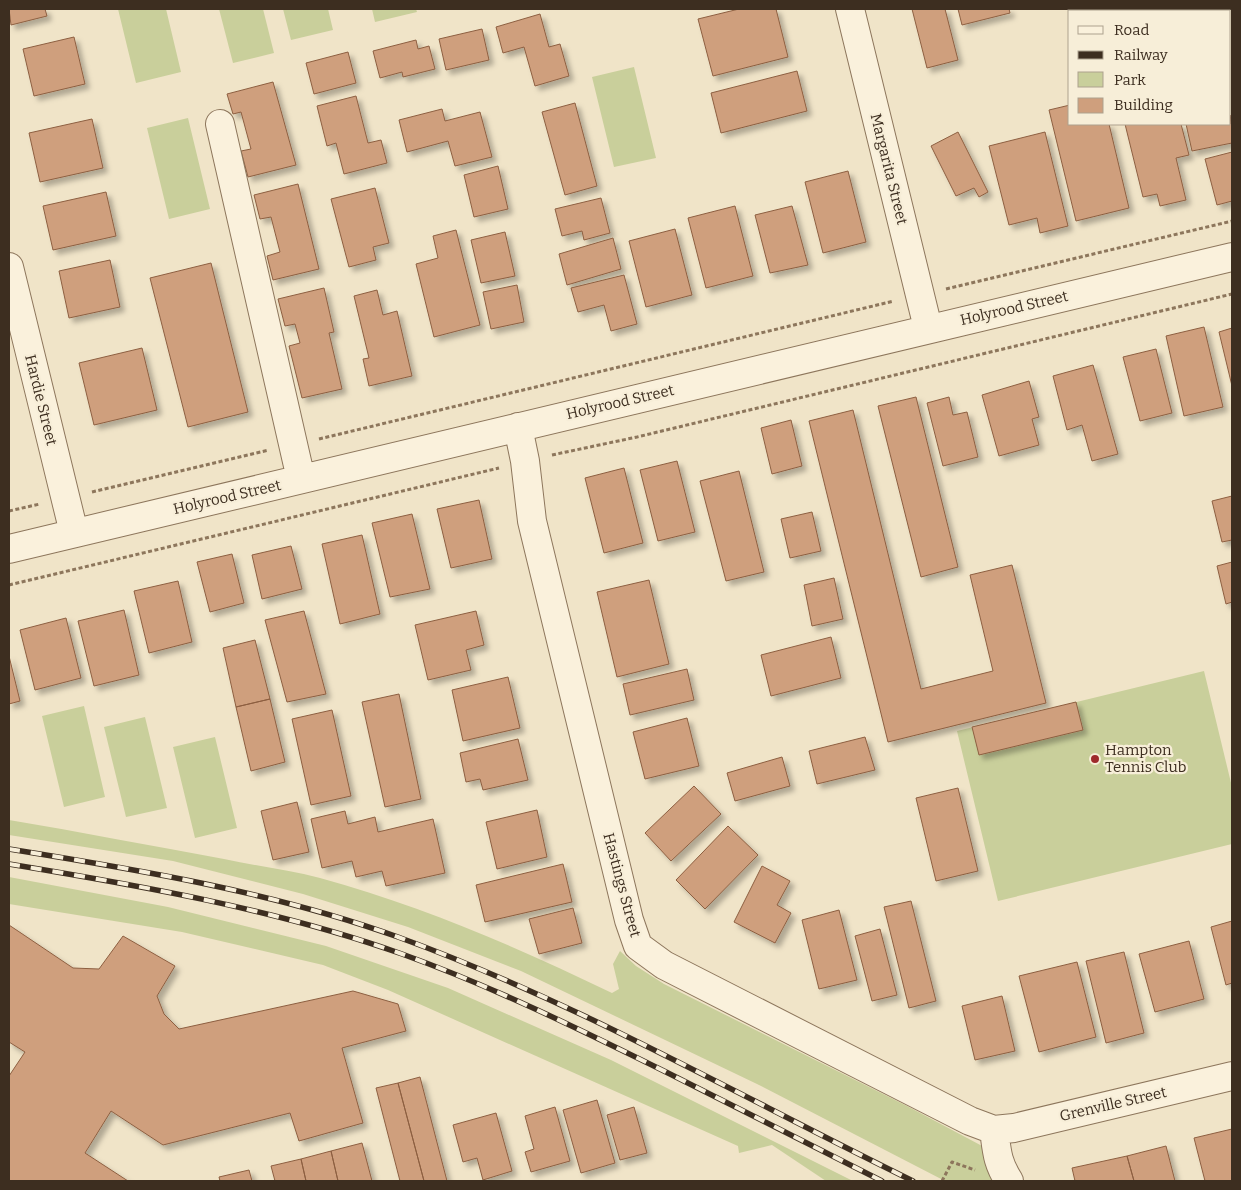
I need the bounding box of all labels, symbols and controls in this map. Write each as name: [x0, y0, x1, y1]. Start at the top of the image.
legend: [1068, 10, 1231, 125]
text: Road: [1114, 21, 1149, 39]
text: Railway: [1114, 46, 1168, 64]
text: Park: [1114, 71, 1146, 89]
text: Building: [1114, 96, 1173, 114]
street label: Margarita Street: [867, 112, 912, 227]
street label: Holyrood Street: [958, 287, 1070, 329]
street label: Hardie Street: [21, 353, 61, 448]
street label: Holyrood Street: [564, 381, 676, 423]
street label: Holyrood Street: [171, 476, 283, 518]
place label: Hampton Tennis Club: [1105, 741, 1186, 776]
marker: Hampton Tennis Club: [1089, 753, 1101, 765]
street label: Hastings Street: [599, 831, 645, 940]
street label: Grenville Street: [1058, 1083, 1169, 1125]

